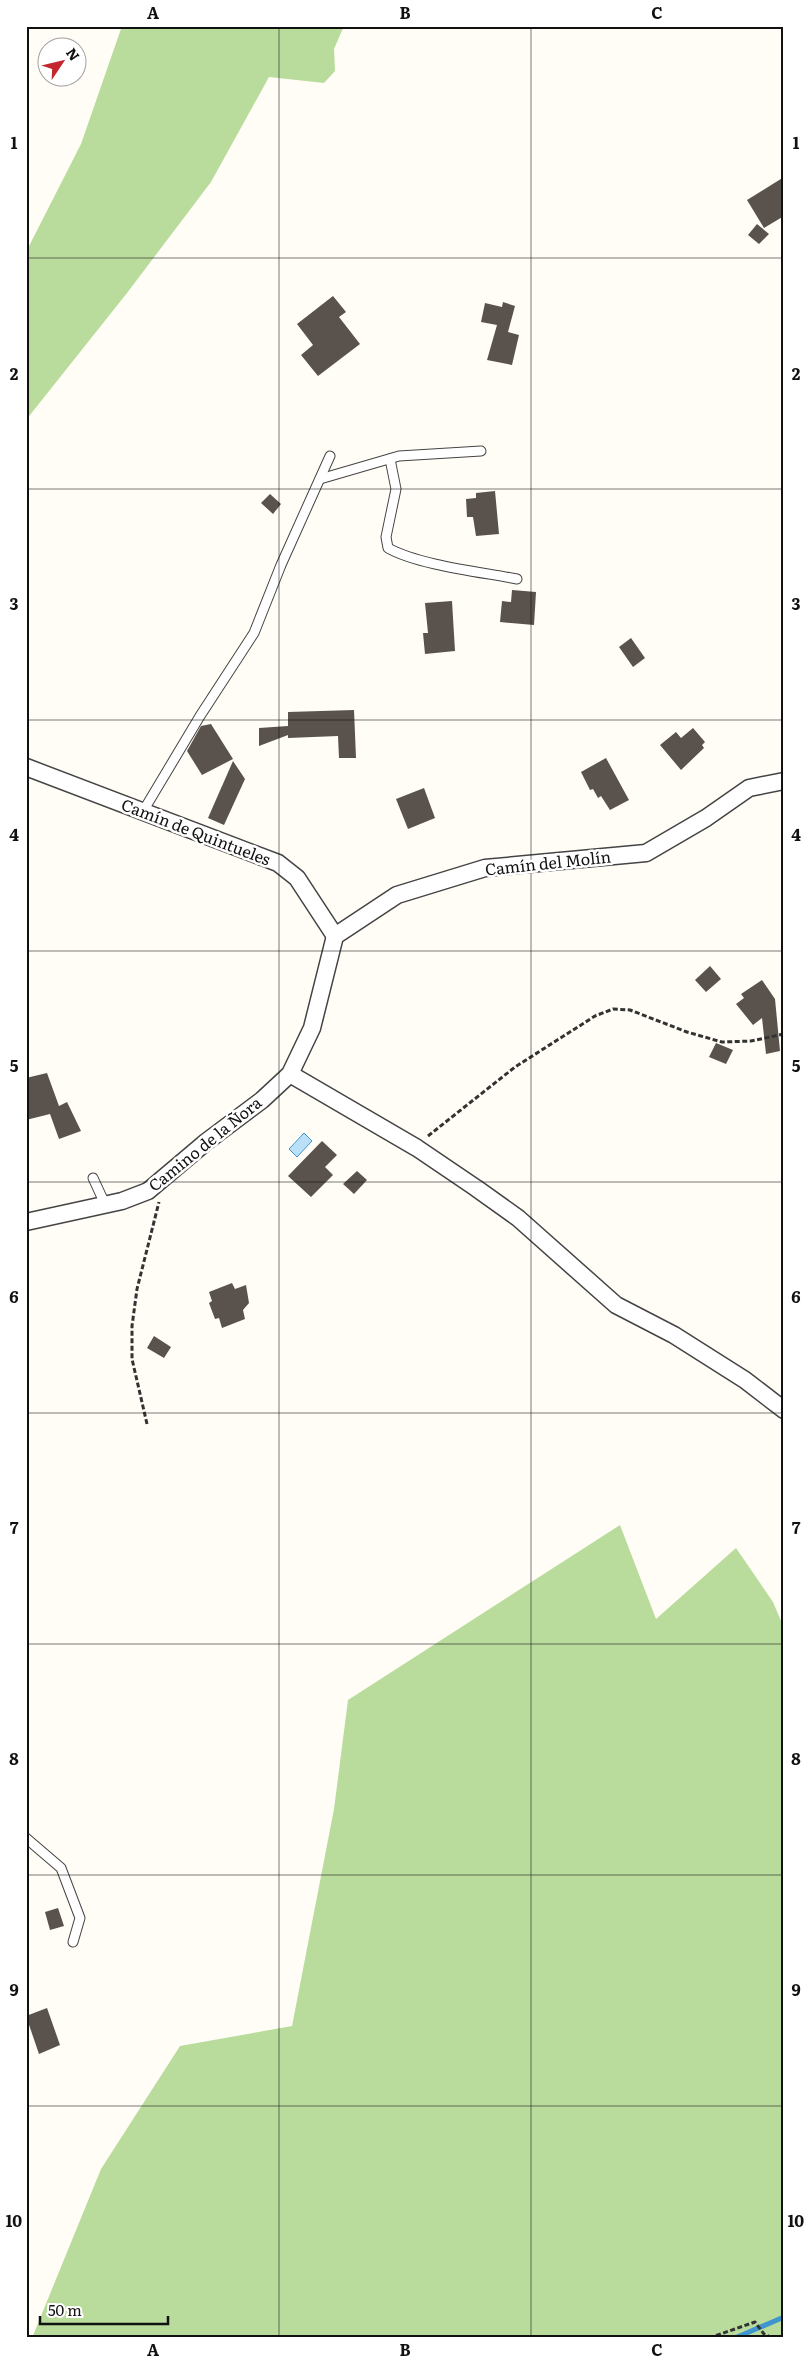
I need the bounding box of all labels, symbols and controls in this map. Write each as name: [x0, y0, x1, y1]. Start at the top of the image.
text: A: [147, 0, 159, 24]
text: B: [399, 0, 411, 24]
text: C: [651, 0, 663, 24]
north arrow: [38, 38, 88, 88]
text: N: [62, 43, 85, 65]
text: 1: [11, 130, 18, 154]
text: 1: [793, 130, 800, 154]
text: 2: [10, 361, 19, 385]
text: 2: [792, 361, 801, 385]
text: 3: [10, 591, 19, 615]
text: 3: [792, 591, 801, 615]
street label: Camín de Quintueles: [118, 792, 274, 871]
text: 4: [9, 822, 19, 846]
text: 4: [791, 822, 801, 846]
street label: Camín del Molín: [484, 843, 612, 881]
text: 5: [10, 1053, 19, 1077]
text: 5: [792, 1053, 801, 1077]
street label: Camino de la Ñora: [143, 1090, 266, 1197]
text: 6: [9, 1284, 19, 1308]
text: 6: [791, 1284, 801, 1308]
text: 7: [10, 1515, 19, 1539]
text: 7: [792, 1515, 801, 1539]
text: 8: [9, 1746, 19, 1770]
text: 8: [791, 1746, 801, 1770]
text: 9: [9, 1977, 19, 2001]
text: 9: [791, 1977, 801, 2001]
text: 10: [6, 2208, 22, 2232]
text: 10: [788, 2208, 804, 2232]
scale bar: [40, 2294, 168, 2326]
text: 50 m: [48, 2298, 82, 2321]
text: A: [147, 2337, 159, 2361]
text: B: [399, 2337, 411, 2361]
text: C: [651, 2337, 663, 2361]

